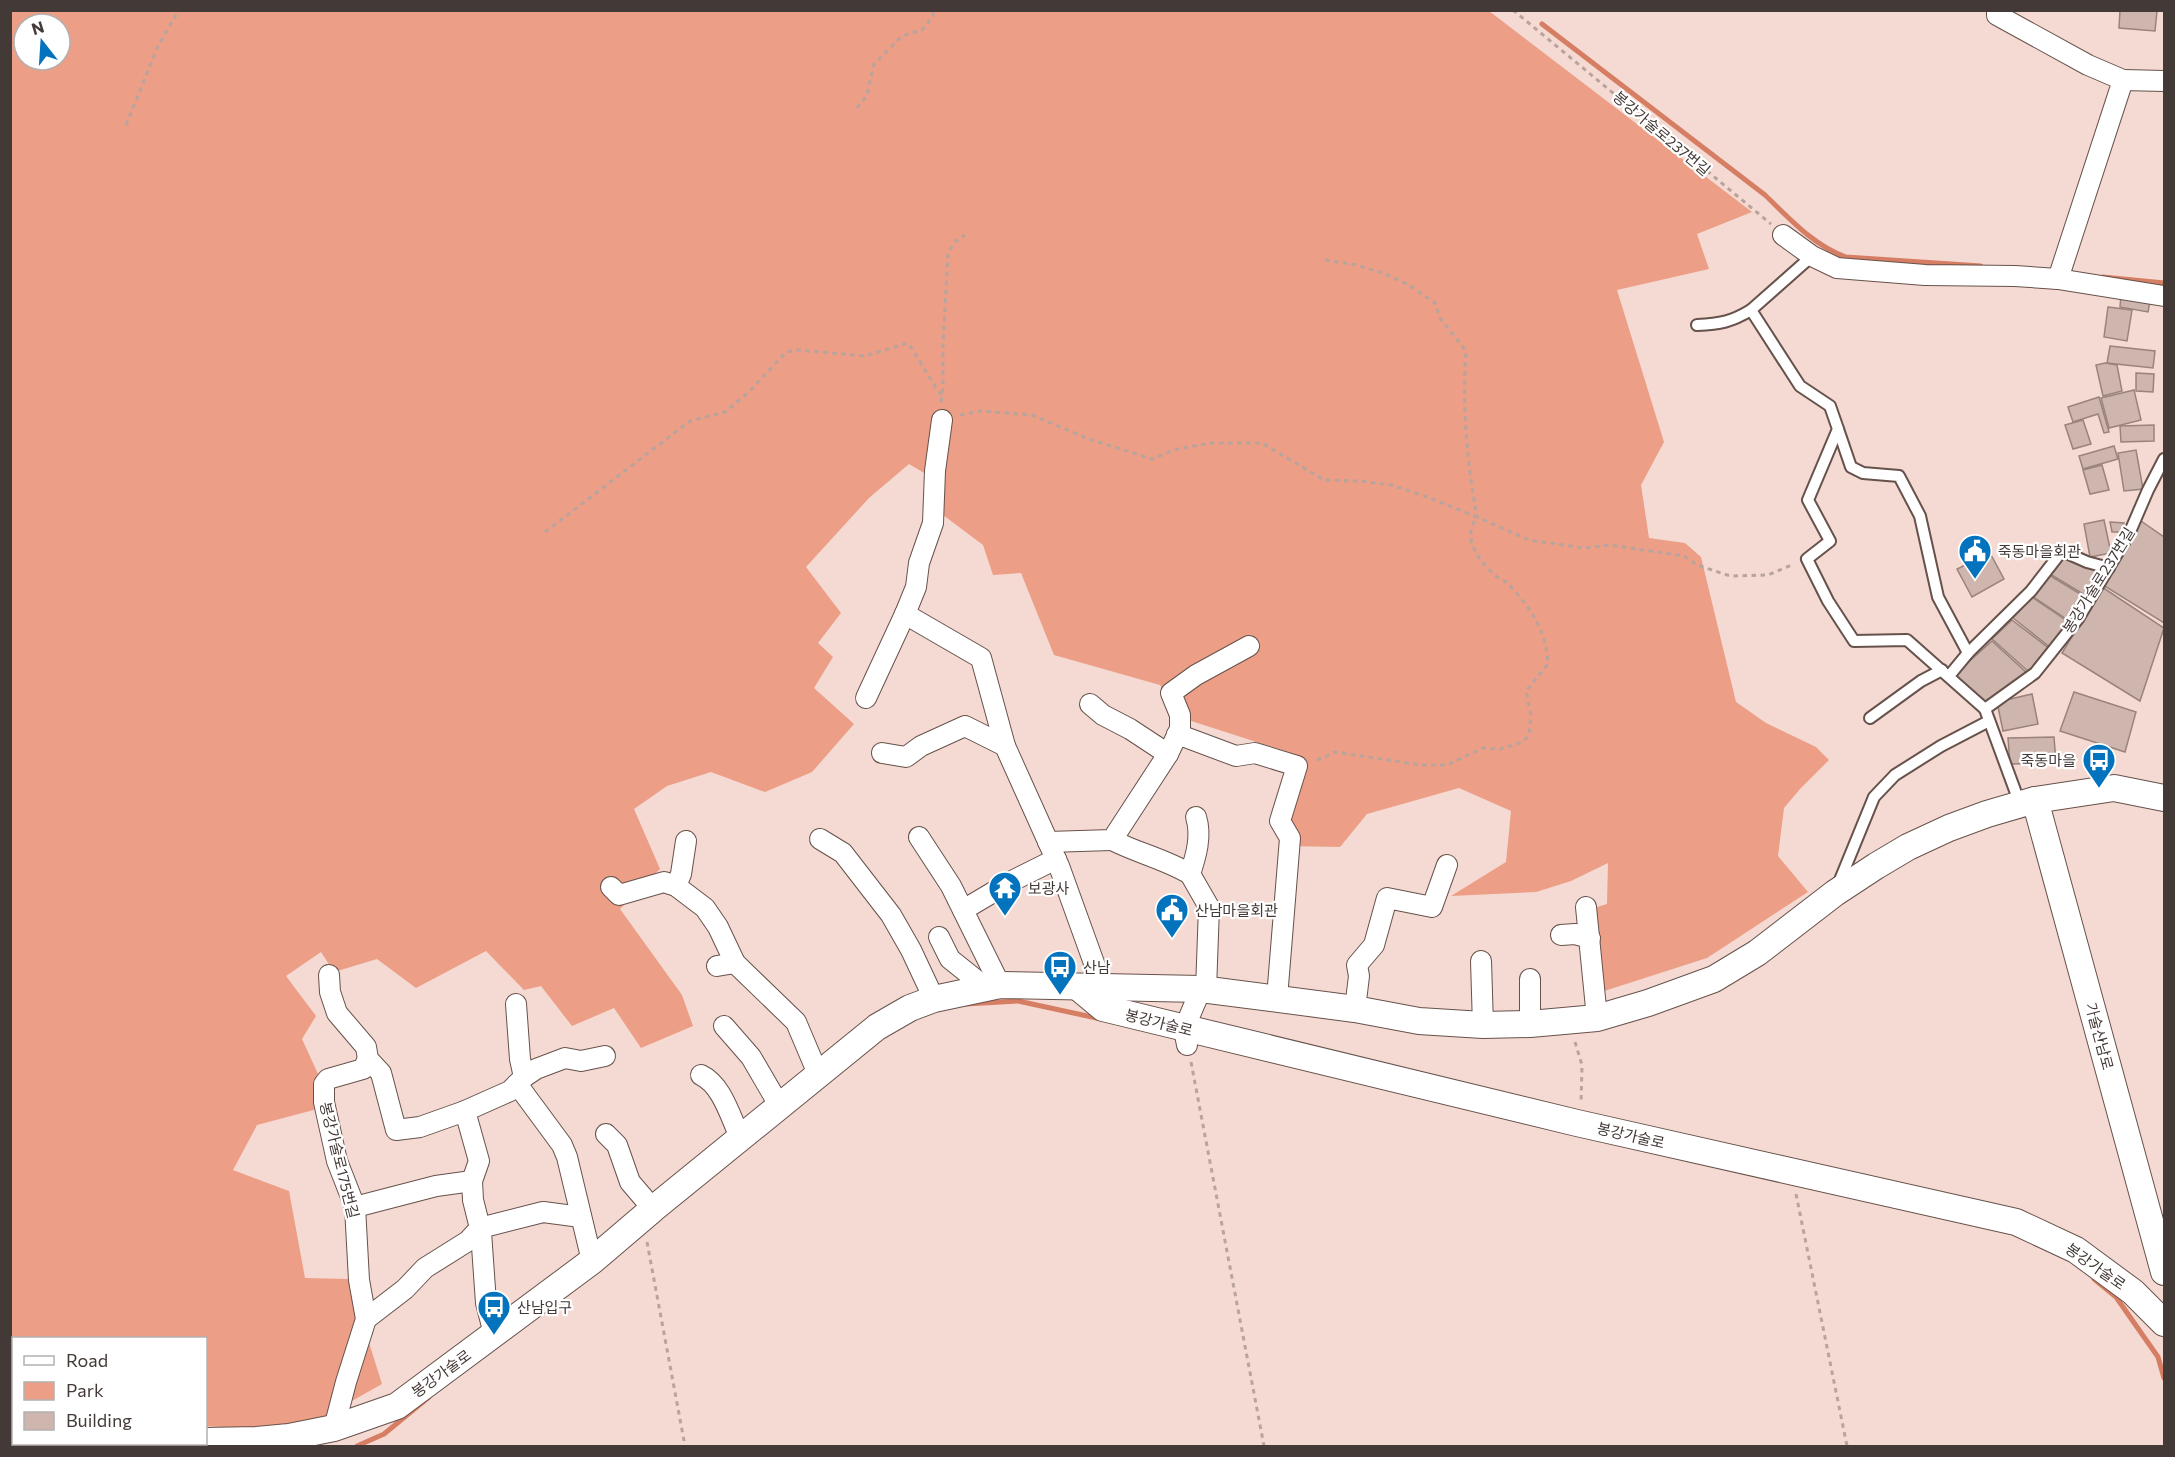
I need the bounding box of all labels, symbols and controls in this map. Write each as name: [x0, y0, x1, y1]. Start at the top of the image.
north arrow: [12, 12, 72, 72]
text: N: [29, 16, 46, 38]
street label: 봉강가술로237번길: [1610, 87, 1714, 179]
street label: 봉강가술로237번길: [2058, 524, 2138, 636]
public building icon: 죽동마을회관: [1957, 533, 1993, 580]
place label: 죽동마을회관: [1998, 542, 2081, 560]
bus stop icon: 죽동마을: [2081, 742, 2117, 789]
place label: 죽동마을: [2021, 751, 2076, 769]
temple icon: 보광사: [987, 870, 1023, 917]
place label: 보광사: [1028, 879, 1070, 897]
public building icon: 산남마을회관: [1154, 892, 1190, 939]
place label: 산남마을회관: [1195, 901, 1278, 919]
bus stop icon: 산남: [1042, 949, 1078, 996]
place label: 산남: [1083, 958, 1111, 976]
street label: 가술산남로: [2082, 1000, 2118, 1072]
street label: 봉강가술로: [1123, 1005, 1195, 1039]
street label: 봉강가술로175번길: [317, 1100, 363, 1220]
street label: 봉강가술로: [1595, 1118, 1667, 1152]
street label: 봉강가술로: [2063, 1239, 2129, 1293]
bus stop icon: 산남입구: [476, 1289, 512, 1336]
place label: 산남입구: [517, 1298, 572, 1316]
legend: [12, 1337, 207, 1445]
street label: 봉강가술로: [408, 1345, 474, 1401]
text: Road: [66, 1349, 108, 1371]
text: Park: [66, 1379, 104, 1401]
text: Building: [66, 1409, 132, 1431]

